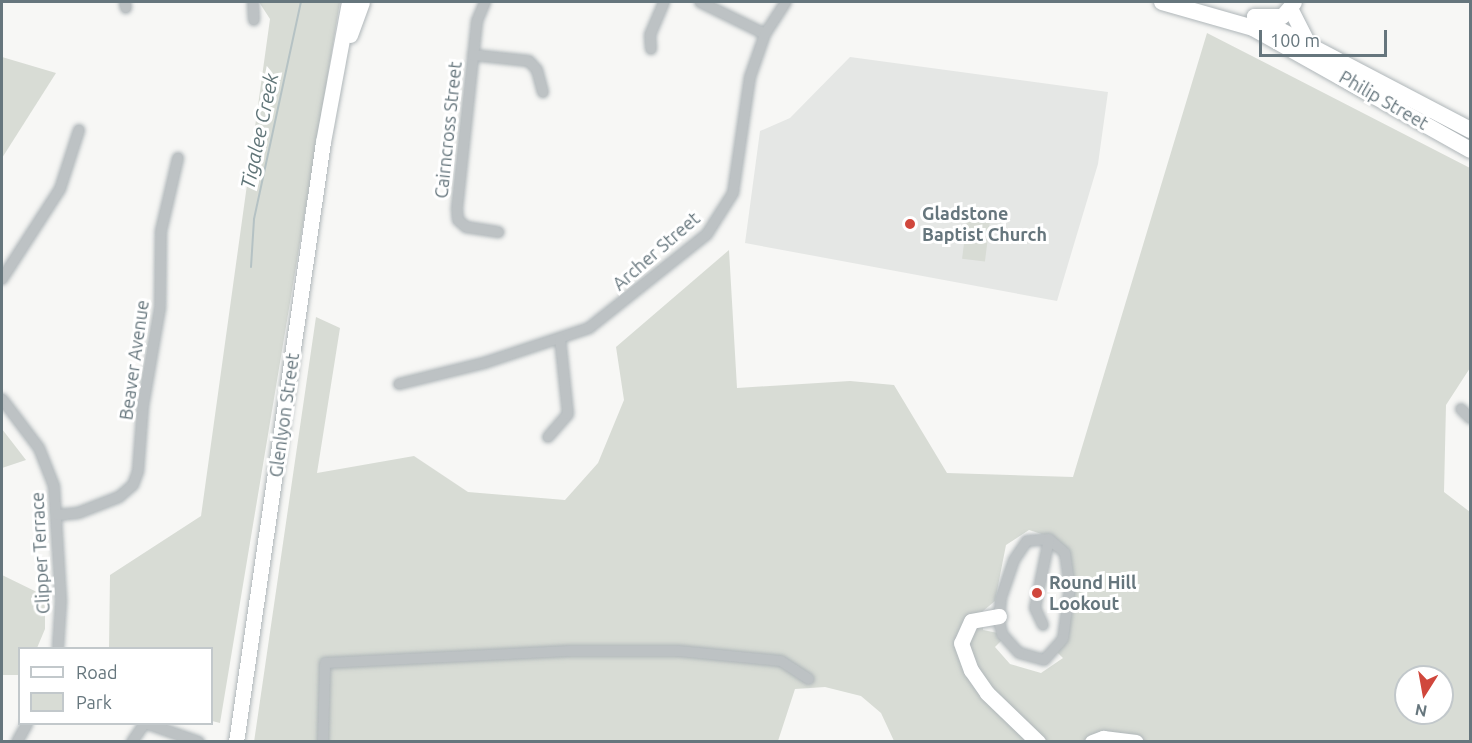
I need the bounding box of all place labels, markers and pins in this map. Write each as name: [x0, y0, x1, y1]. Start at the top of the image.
place label: Gladstone Baptist Church: [922, 203, 1047, 246]
marker: Gladstone Baptist Church: [903, 217, 917, 231]
place label: Round Hill Lookout: [1049, 572, 1136, 614]
marker: Round Hill Lookout: [1030, 586, 1044, 600]

